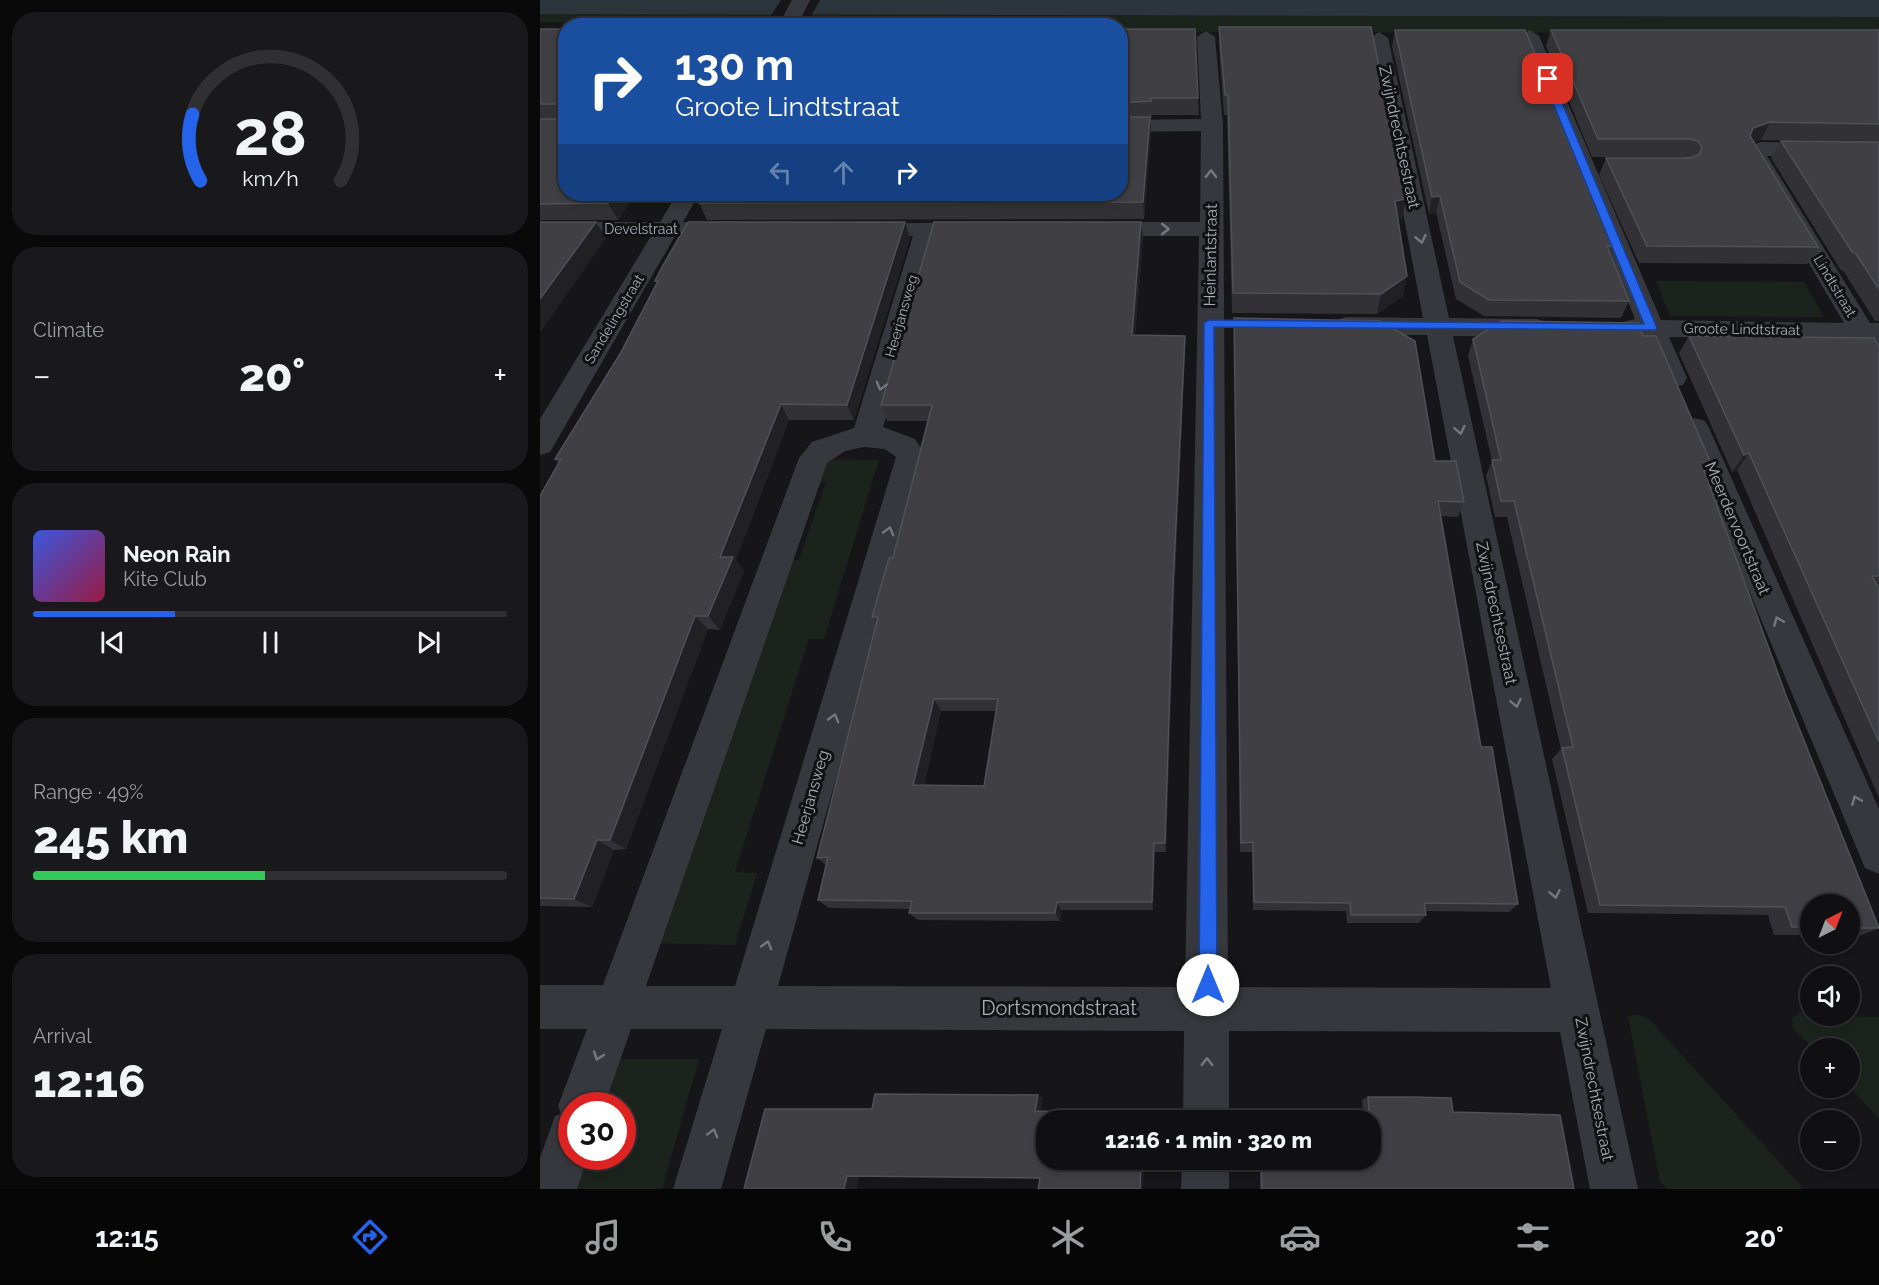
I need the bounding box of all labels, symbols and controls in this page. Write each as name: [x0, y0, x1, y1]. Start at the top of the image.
text: 130 m: [675, 41, 794, 90]
icon: right: [576, 42, 654, 120]
pin: [1522, 53, 1573, 104]
icon: arrive: [1531, 62, 1564, 95]
street label: Zwijndrechtsestraat: [1375, 64, 1424, 211]
text: Groote Lindtstraat: [675, 91, 900, 122]
text: 28: [234, 96, 306, 170]
icon: left: [764, 156, 797, 189]
icon: ahead: [827, 156, 860, 189]
icon: right: [890, 156, 923, 189]
text: km/h: [242, 166, 298, 191]
one-way arrow: [1205, 170, 1217, 179]
street label: Heinlantstraat: [1200, 203, 1221, 307]
street label: Develstraat: [604, 221, 678, 237]
one-way arrow: [1161, 223, 1170, 235]
one-way arrow: [1413, 234, 1426, 244]
street label: Lindtstraat: [1810, 252, 1860, 320]
street label: Sandelingstraat: [581, 271, 647, 366]
street label: Heerjansweg: [882, 273, 920, 359]
text: Climate: [33, 318, 104, 342]
street label: Groote Lindtstraat: [1684, 320, 1801, 338]
text: 20°: [239, 349, 305, 402]
text: −: [33, 356, 51, 395]
text: +: [493, 356, 507, 395]
one-way arrow: [876, 380, 888, 391]
one-way arrow: [1453, 425, 1466, 435]
street label: Meerdervoortstraat: [1701, 459, 1774, 598]
one-way arrow: [882, 526, 894, 537]
street label: Zwijndrechtsestraat: [1472, 540, 1521, 687]
text: Neon Rain: [123, 541, 231, 567]
text: Kite Club: [123, 567, 207, 591]
one-way arrow: [1774, 616, 1786, 627]
icon: previous: [96, 626, 129, 659]
icon: pause: [254, 626, 287, 659]
icon: next: [412, 626, 445, 659]
one-way arrow: [1509, 698, 1522, 708]
one-way arrow: [827, 713, 839, 724]
street label: Heerjansweg: [788, 748, 833, 847]
text: Range · 49%: [33, 780, 143, 804]
one-way arrow: [1851, 795, 1863, 806]
text: 245 km: [33, 811, 188, 864]
one-way arrow: [1548, 889, 1561, 899]
north arrow: [1800, 894, 1860, 954]
map controls: [1800, 894, 1860, 1170]
one-way arrow: [760, 940, 772, 951]
position arrow: [1176, 953, 1240, 1017]
button: sound: [1800, 966, 1860, 1026]
street label: Dortsmondstraat: [981, 996, 1137, 1020]
street label: Zwijndrechtsestraat: [1571, 1016, 1618, 1163]
text: Arrival: [33, 1024, 92, 1048]
button: +: [1800, 1038, 1860, 1098]
one-way arrow: [593, 1050, 605, 1061]
text: 12:16: [33, 1055, 145, 1108]
one-way arrow: [1201, 1058, 1213, 1067]
speed limit sign: 30: [558, 1092, 636, 1170]
button: −: [1800, 1110, 1860, 1170]
text: 12:16 · 1 min · 320 m: [1105, 1127, 1312, 1153]
one-way arrow: [706, 1128, 718, 1139]
icon: directions: [349, 1216, 391, 1258]
icon: music: [582, 1216, 624, 1258]
icon: phone: [814, 1216, 856, 1258]
icon: climate: [1047, 1216, 1089, 1258]
icon: car: [1279, 1216, 1321, 1258]
icon: filters: [1512, 1216, 1554, 1258]
text: 12:15: [95, 1222, 159, 1253]
text: 20°: [1745, 1222, 1784, 1253]

